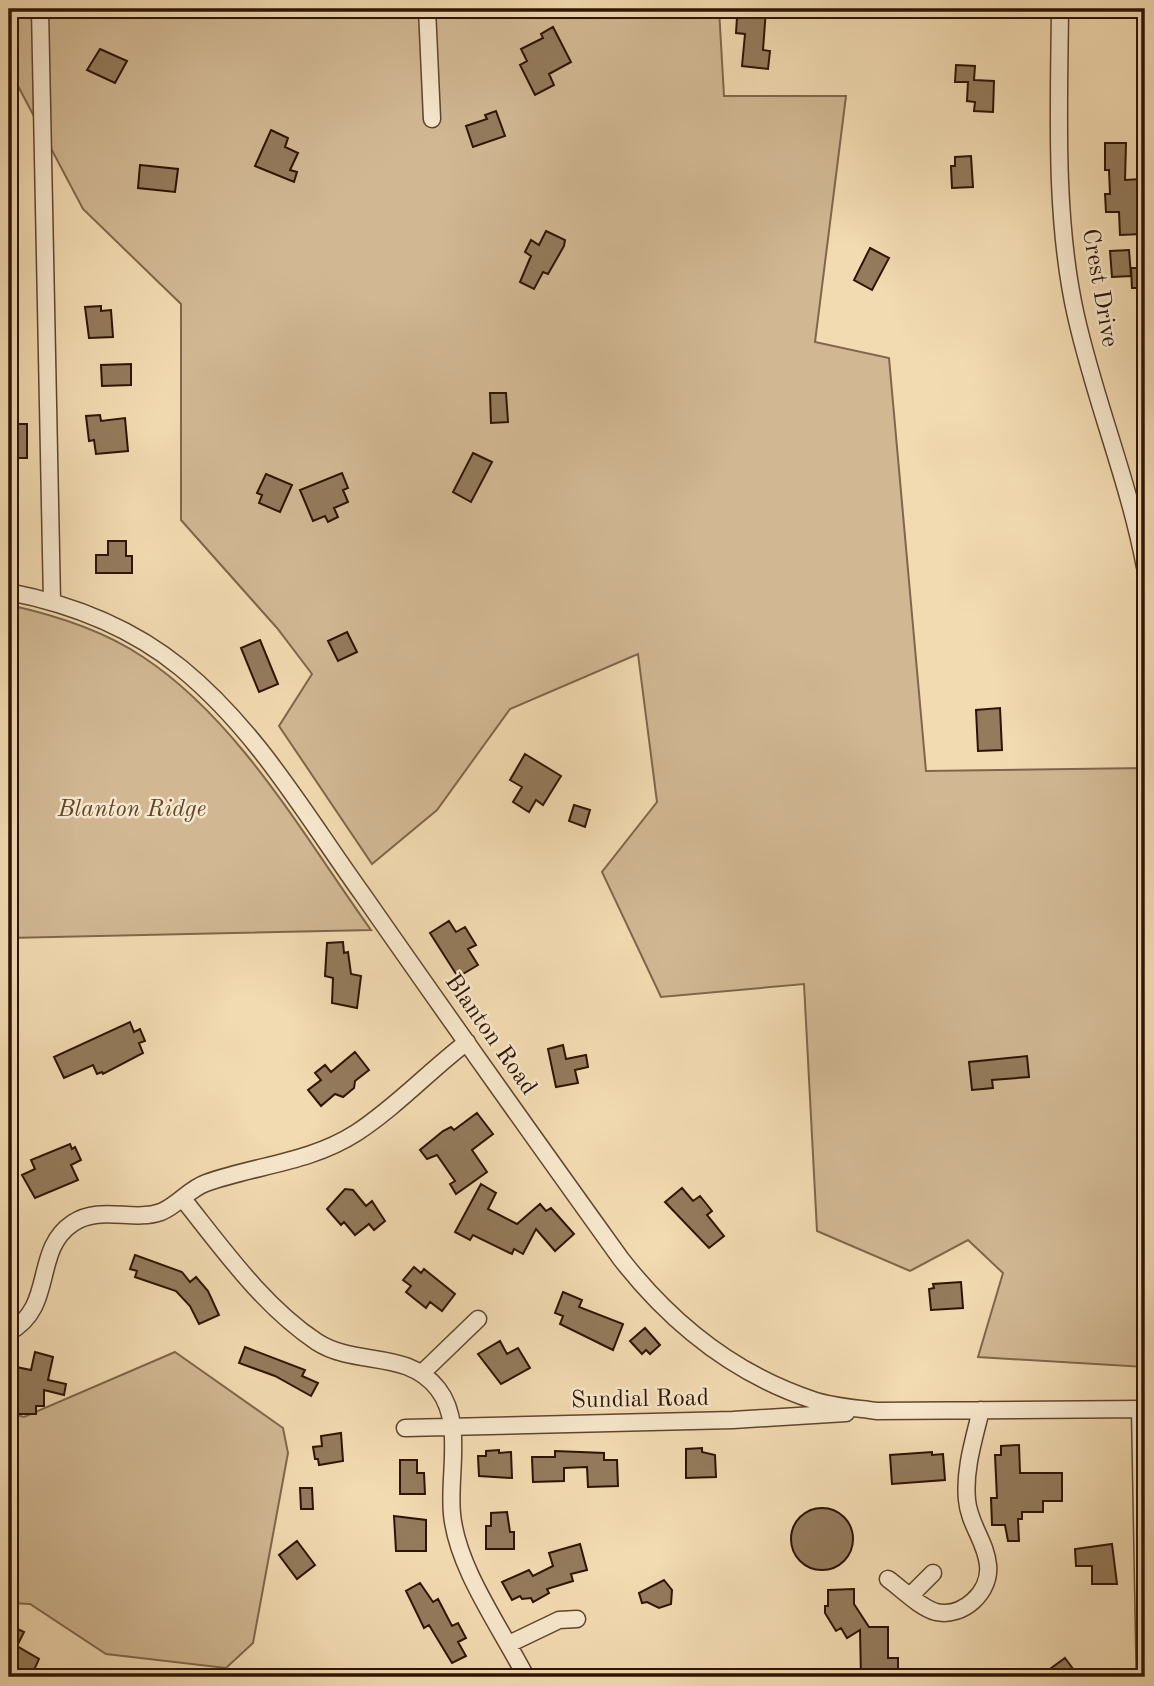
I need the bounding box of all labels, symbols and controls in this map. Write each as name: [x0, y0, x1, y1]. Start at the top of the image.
street label: Crest Drive: [1077, 227, 1121, 349]
park label: Blanton Ridge: [57, 798, 207, 822]
street label: Blanton Road: [440, 970, 540, 1100]
street label: Sundial Road: [571, 1387, 709, 1413]

